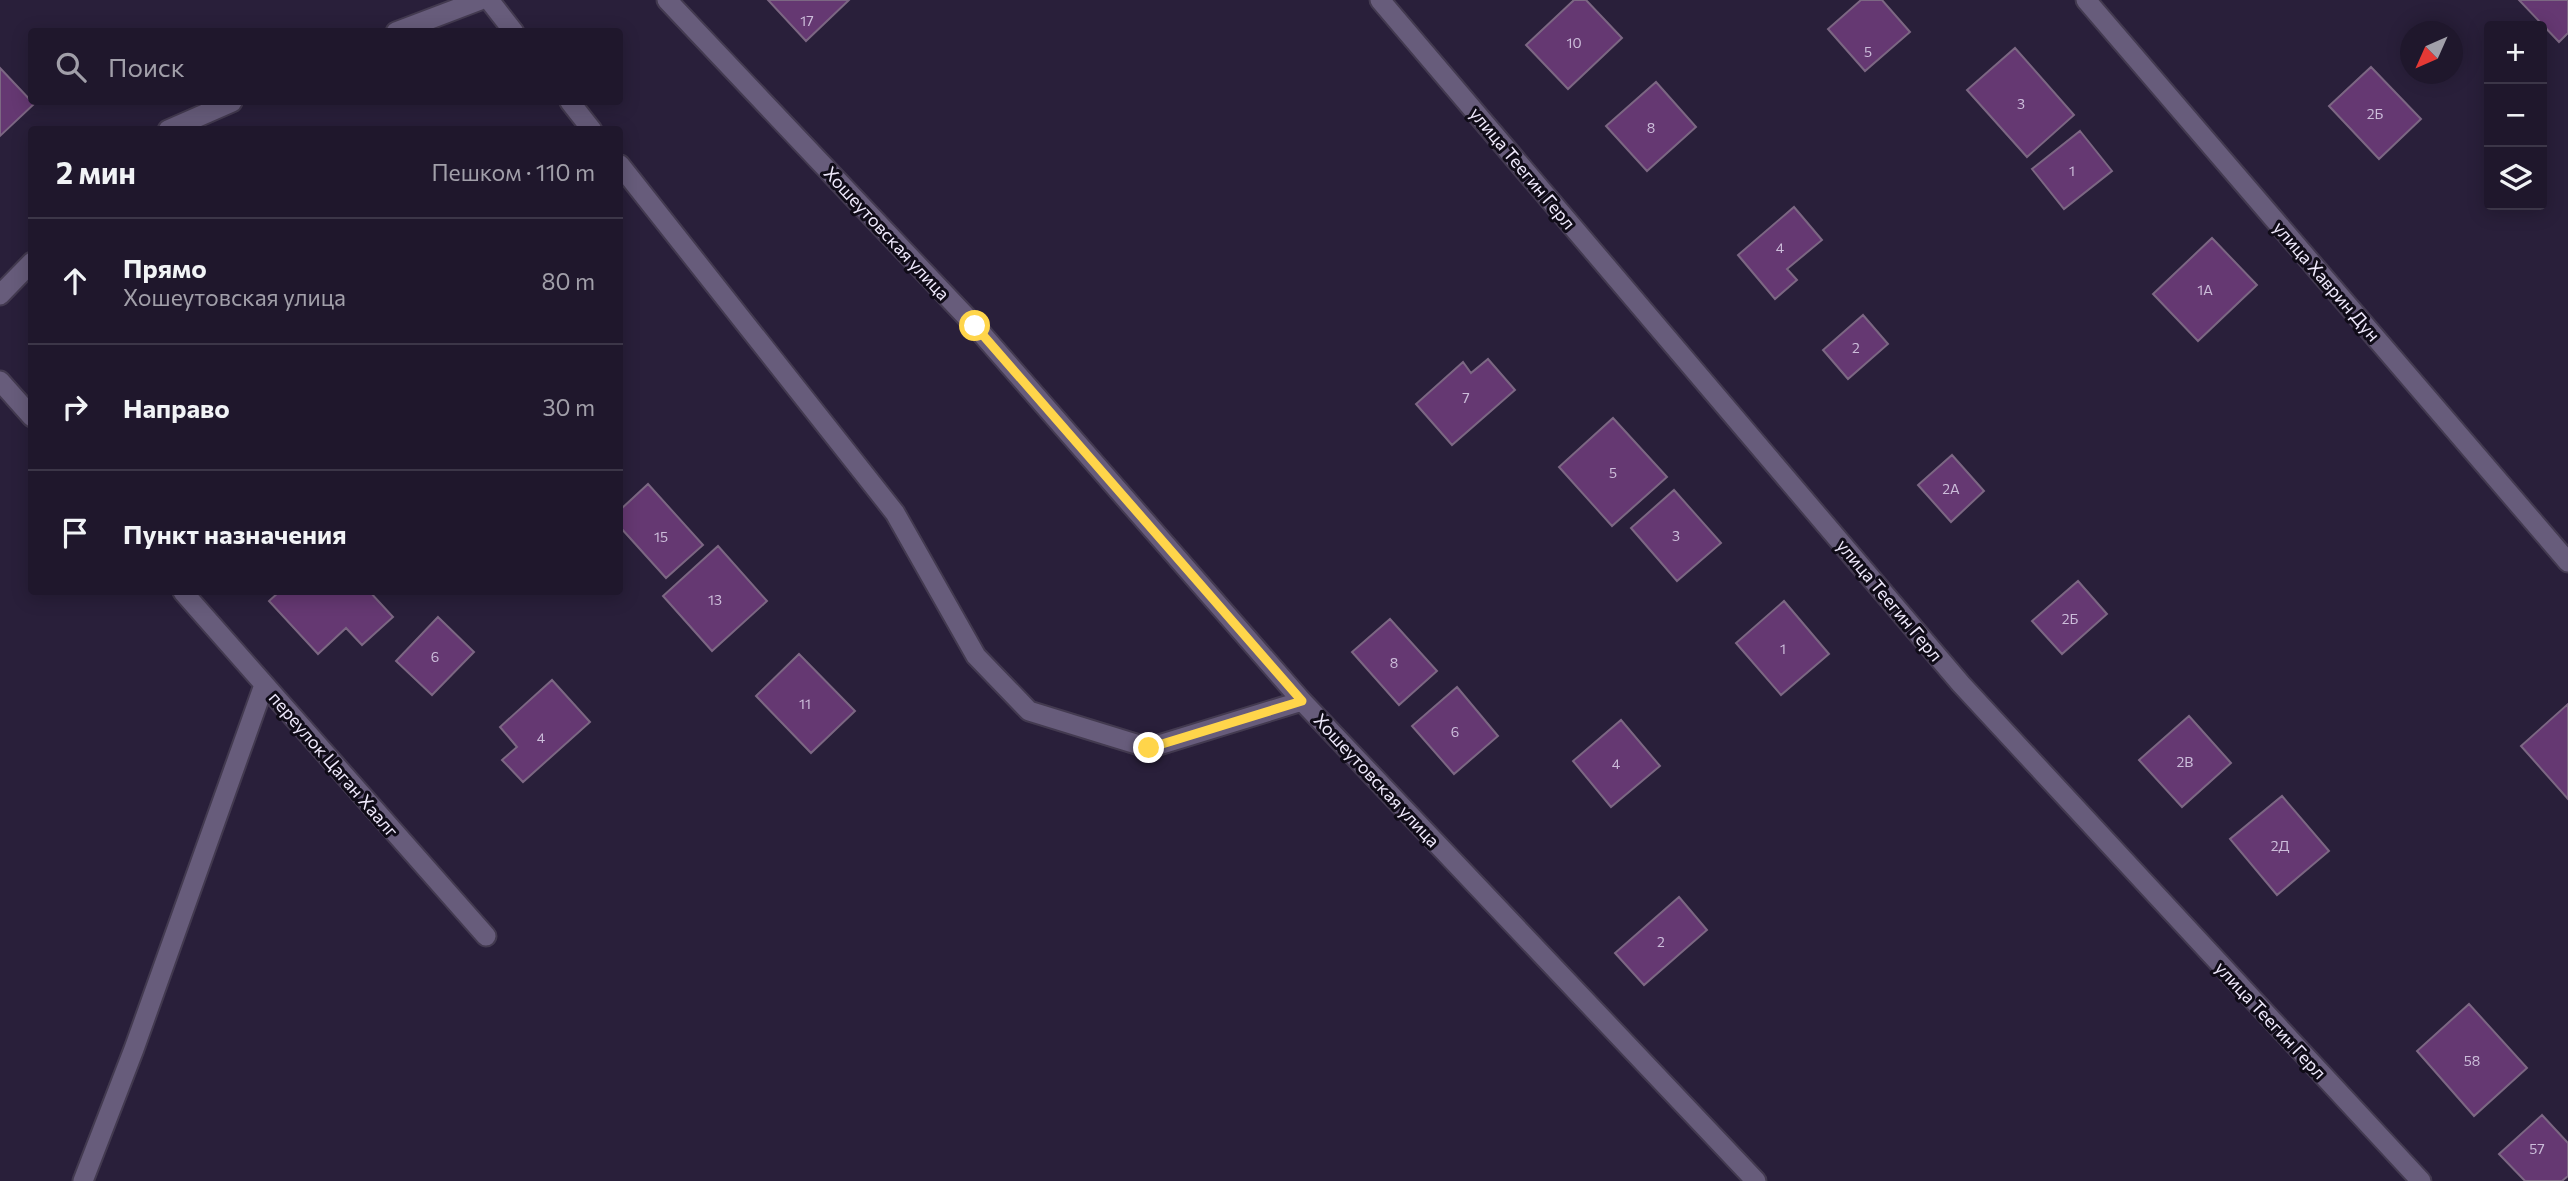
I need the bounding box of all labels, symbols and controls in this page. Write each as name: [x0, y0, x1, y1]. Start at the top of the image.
house number: 17: [800, 12, 814, 29]
north arrow: [2400, 21, 2463, 84]
map controls: [2484, 21, 2547, 210]
button: +: [2484, 21, 2547, 84]
search box: [28, 28, 623, 105]
house number: 10: [1566, 34, 1582, 51]
house number: 5: [1864, 43, 1872, 60]
icon: search: [52, 48, 90, 86]
text: Поиск: [108, 51, 185, 82]
button: −: [2484, 84, 2547, 147]
house number: 3: [2017, 95, 2025, 112]
street label: улица Теегин Герл: [1465, 102, 1581, 234]
house number: 2Б: [2367, 105, 2383, 122]
house number: 8: [1647, 119, 1655, 136]
button: layers: [2484, 147, 2547, 210]
text: 2 мин: [56, 153, 136, 190]
text: Пешком · 110 m: [431, 158, 595, 186]
street label: Хошеутовская улица: [819, 162, 955, 304]
house number: 1: [2069, 162, 2075, 179]
street label: улица Хаврин Дун: [2269, 216, 2385, 346]
house number: 4: [1776, 239, 1785, 256]
text: Прямо: [123, 252, 207, 283]
icon: ahead: [56, 262, 94, 300]
text: 80 m: [542, 267, 595, 295]
house number: 1А: [2197, 281, 2213, 298]
text: Хошеутовская улица: [123, 283, 346, 311]
route start: [959, 310, 990, 341]
house number: 2: [1852, 339, 1860, 356]
icon: right: [56, 388, 94, 426]
house number: 7: [1462, 389, 1470, 406]
text: Направо: [123, 392, 230, 423]
text: 30 m: [542, 393, 595, 421]
house number: 5: [1609, 464, 1617, 481]
house number: 2А: [1942, 480, 1960, 497]
icon: arrive: [56, 514, 94, 552]
text: Пункт назначения: [123, 518, 347, 549]
house number: 3: [1672, 527, 1680, 544]
house number: 15: [654, 528, 668, 545]
street label: улица Теегин Герл: [1832, 534, 1948, 666]
house number: 13: [708, 591, 722, 608]
house number: 2Б: [2062, 610, 2078, 627]
house number: 1: [1780, 640, 1786, 657]
house number: 6: [431, 648, 439, 665]
house number: 8: [1390, 654, 1398, 671]
street label: переулок Цаган Хаалг: [265, 687, 403, 841]
house number: 11: [799, 695, 811, 712]
street label: Хошеутовская улица: [1309, 709, 1445, 851]
house number: 6: [1451, 723, 1459, 740]
house number: 4: [537, 729, 546, 746]
route end: [1133, 732, 1164, 763]
house number: 2В: [2177, 753, 2193, 770]
house number: 4: [1612, 755, 1621, 772]
house number: 2Д: [2271, 837, 2289, 854]
house number: 2: [1657, 933, 1665, 950]
street label: улица Теегин Герл: [2211, 957, 2331, 1083]
house number: 58: [2464, 1052, 2480, 1069]
house number: 57: [2529, 1140, 2545, 1157]

